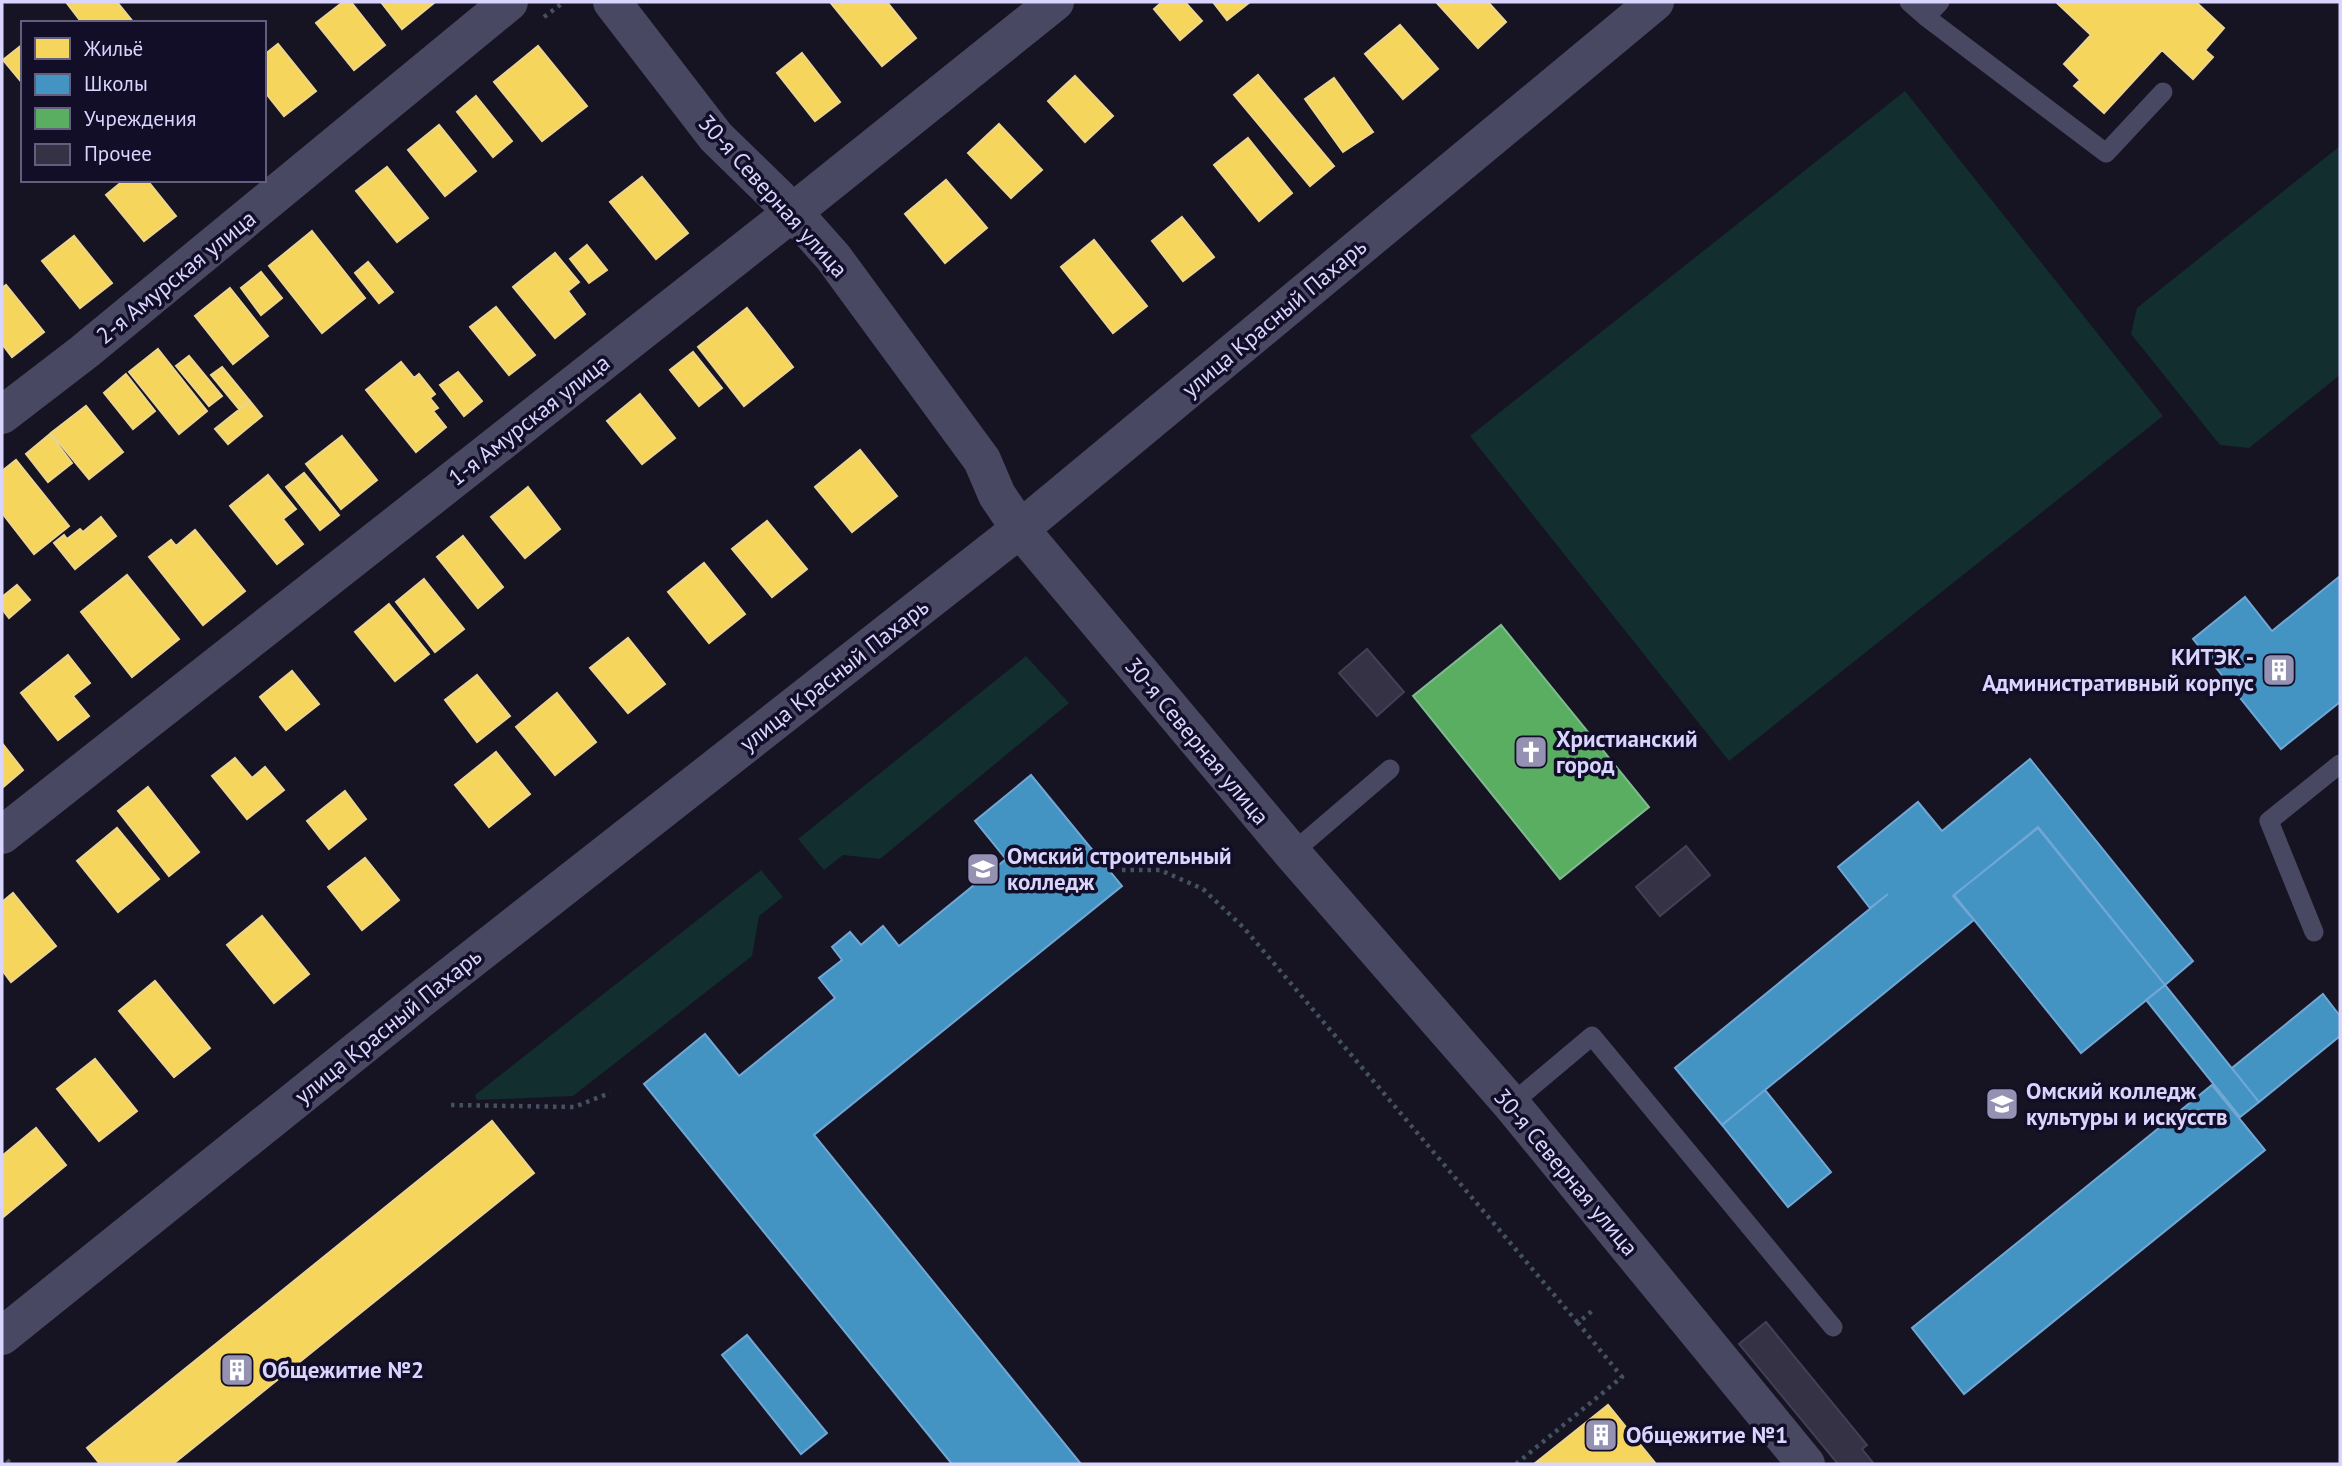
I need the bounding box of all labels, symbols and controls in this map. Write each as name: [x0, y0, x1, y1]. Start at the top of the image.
legend: [21, 21, 266, 182]
text: Жильё: [83, 35, 143, 62]
text: Школы: [84, 70, 148, 97]
text: Учреждения: [84, 105, 197, 132]
street label: 30-я Северная улица: [693, 108, 854, 283]
text: Прочее: [84, 140, 152, 167]
street label: 2-я Амурская улица: [90, 203, 261, 350]
street label: улица Красный Пахарь: [1175, 232, 1372, 403]
street label: 1-я Амурская улица: [442, 348, 615, 492]
street label: улица Красный Пахарь: [733, 592, 934, 758]
place label: КИТЭК - Административный корпус: [1982, 642, 2254, 697]
street label: 30-я Северная улица: [1119, 651, 1276, 830]
building icon: КИТЭК - Административный корпус: [2260, 651, 2298, 689]
place label: Христианский город: [1556, 724, 1698, 779]
church icon: Христианский город: [1512, 733, 1550, 771]
place label: Омский строительный колледж: [1007, 841, 1232, 896]
school or university icon: Омский строительный колледж: [964, 850, 1002, 888]
street label: улица Красный Пахарь: [288, 941, 487, 1110]
place label: Омский колледж культуры и искусств: [2026, 1076, 2228, 1131]
street label: 30-я Северная улица: [1488, 1082, 1645, 1261]
school or university icon: Омский колледж культуры и искусств: [1983, 1085, 2021, 1123]
building icon: Общежитие №2: [218, 1351, 256, 1389]
place label: Общежитие №2: [262, 1355, 424, 1384]
building icon: Общежитие №1: [1582, 1416, 1620, 1454]
place label: Общежитие №1: [1626, 1420, 1788, 1449]

